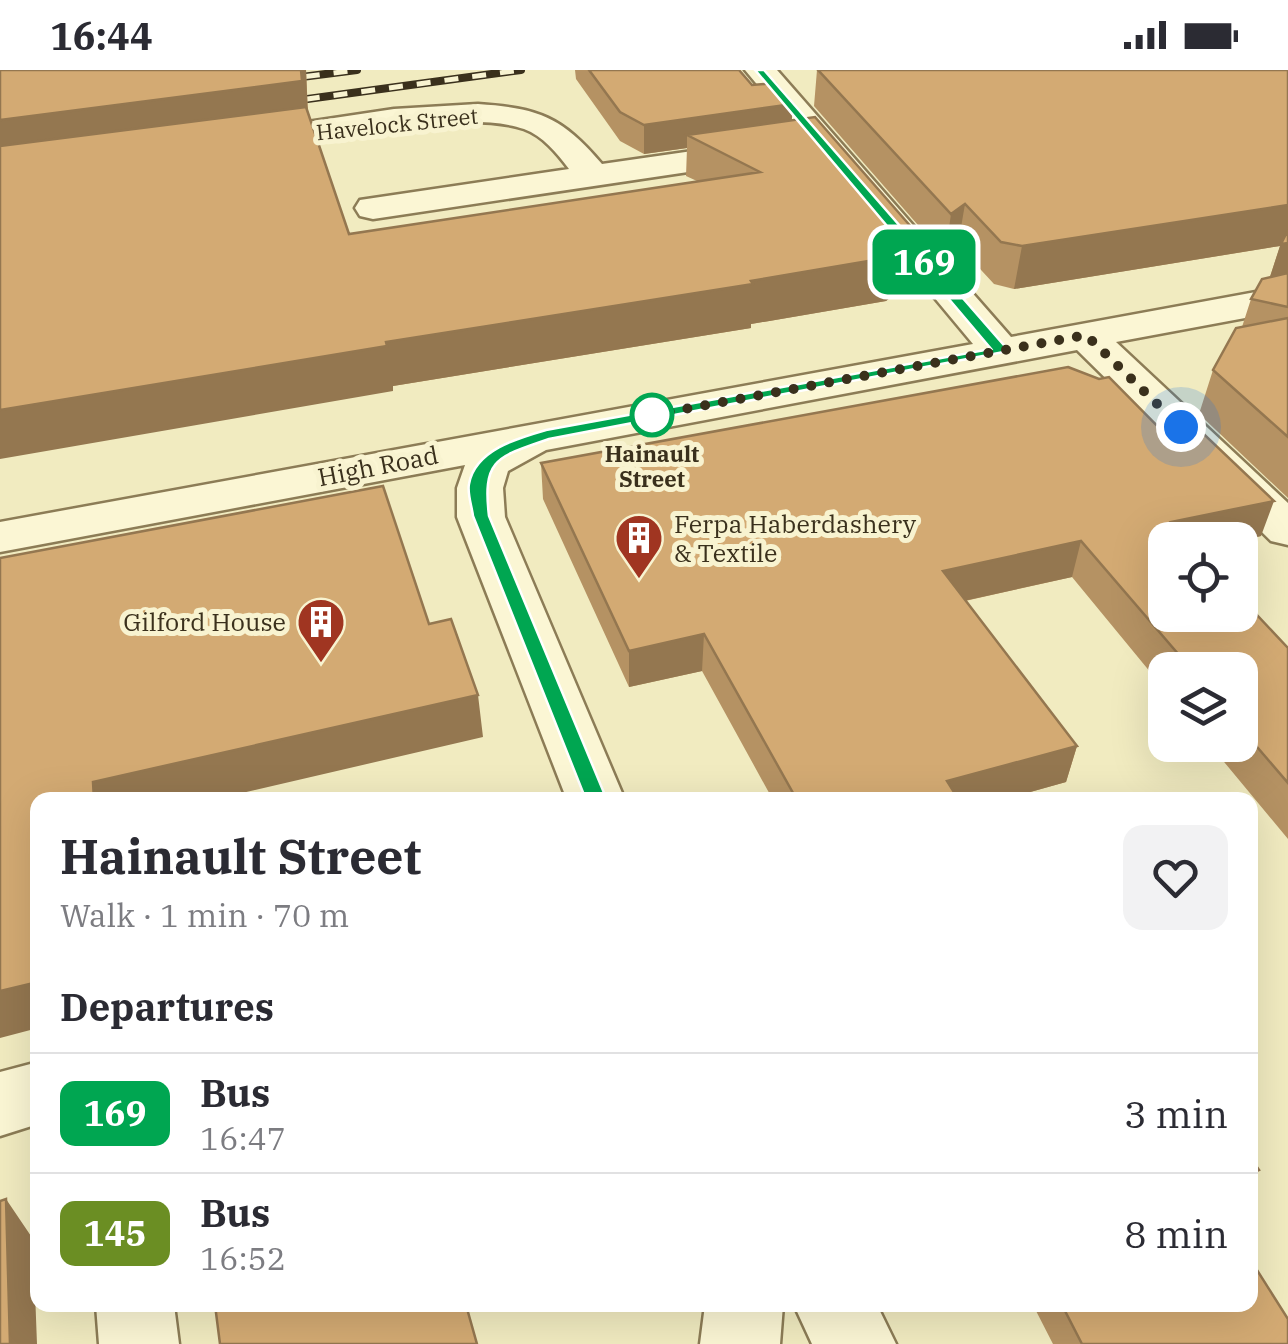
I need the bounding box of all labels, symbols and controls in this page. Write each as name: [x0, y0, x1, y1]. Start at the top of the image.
text: 16:44: [50, 11, 153, 60]
street label: Havelock Street: [315, 101, 480, 146]
line badge: 169: [866, 230, 982, 294]
text: 169: [892, 239, 956, 285]
marker: Hainault Street: [631, 394, 673, 436]
your location: [1156, 402, 1206, 452]
street label: High Road: [315, 438, 441, 493]
place label: Hainault Street: [605, 439, 699, 493]
place label: Ferpa Haberdashery & Textile: [674, 507, 917, 569]
building icon: Ferpa Haberdashery & Textile: [613, 512, 665, 580]
map controls: [1148, 522, 1258, 762]
button: locate: [1148, 522, 1258, 632]
building icon: Gilford House: [295, 596, 347, 664]
place label: Gilford House: [123, 605, 286, 638]
button: layers: [1148, 652, 1258, 762]
text: Hainault Street: [60, 825, 421, 887]
button: heart: [1123, 825, 1228, 930]
text: Walk · 1 min · 70 m: [60, 894, 349, 936]
text: Departures: [60, 982, 274, 1031]
text: Bus: [200, 1068, 270, 1117]
text: 3 min: [1124, 1089, 1228, 1138]
text: 169: [83, 1090, 147, 1136]
text: 16:47: [200, 1117, 286, 1159]
text: Bus: [200, 1188, 270, 1237]
text: 8 min: [1124, 1209, 1228, 1258]
text: 145: [83, 1210, 147, 1256]
text: 16:52: [200, 1237, 286, 1279]

